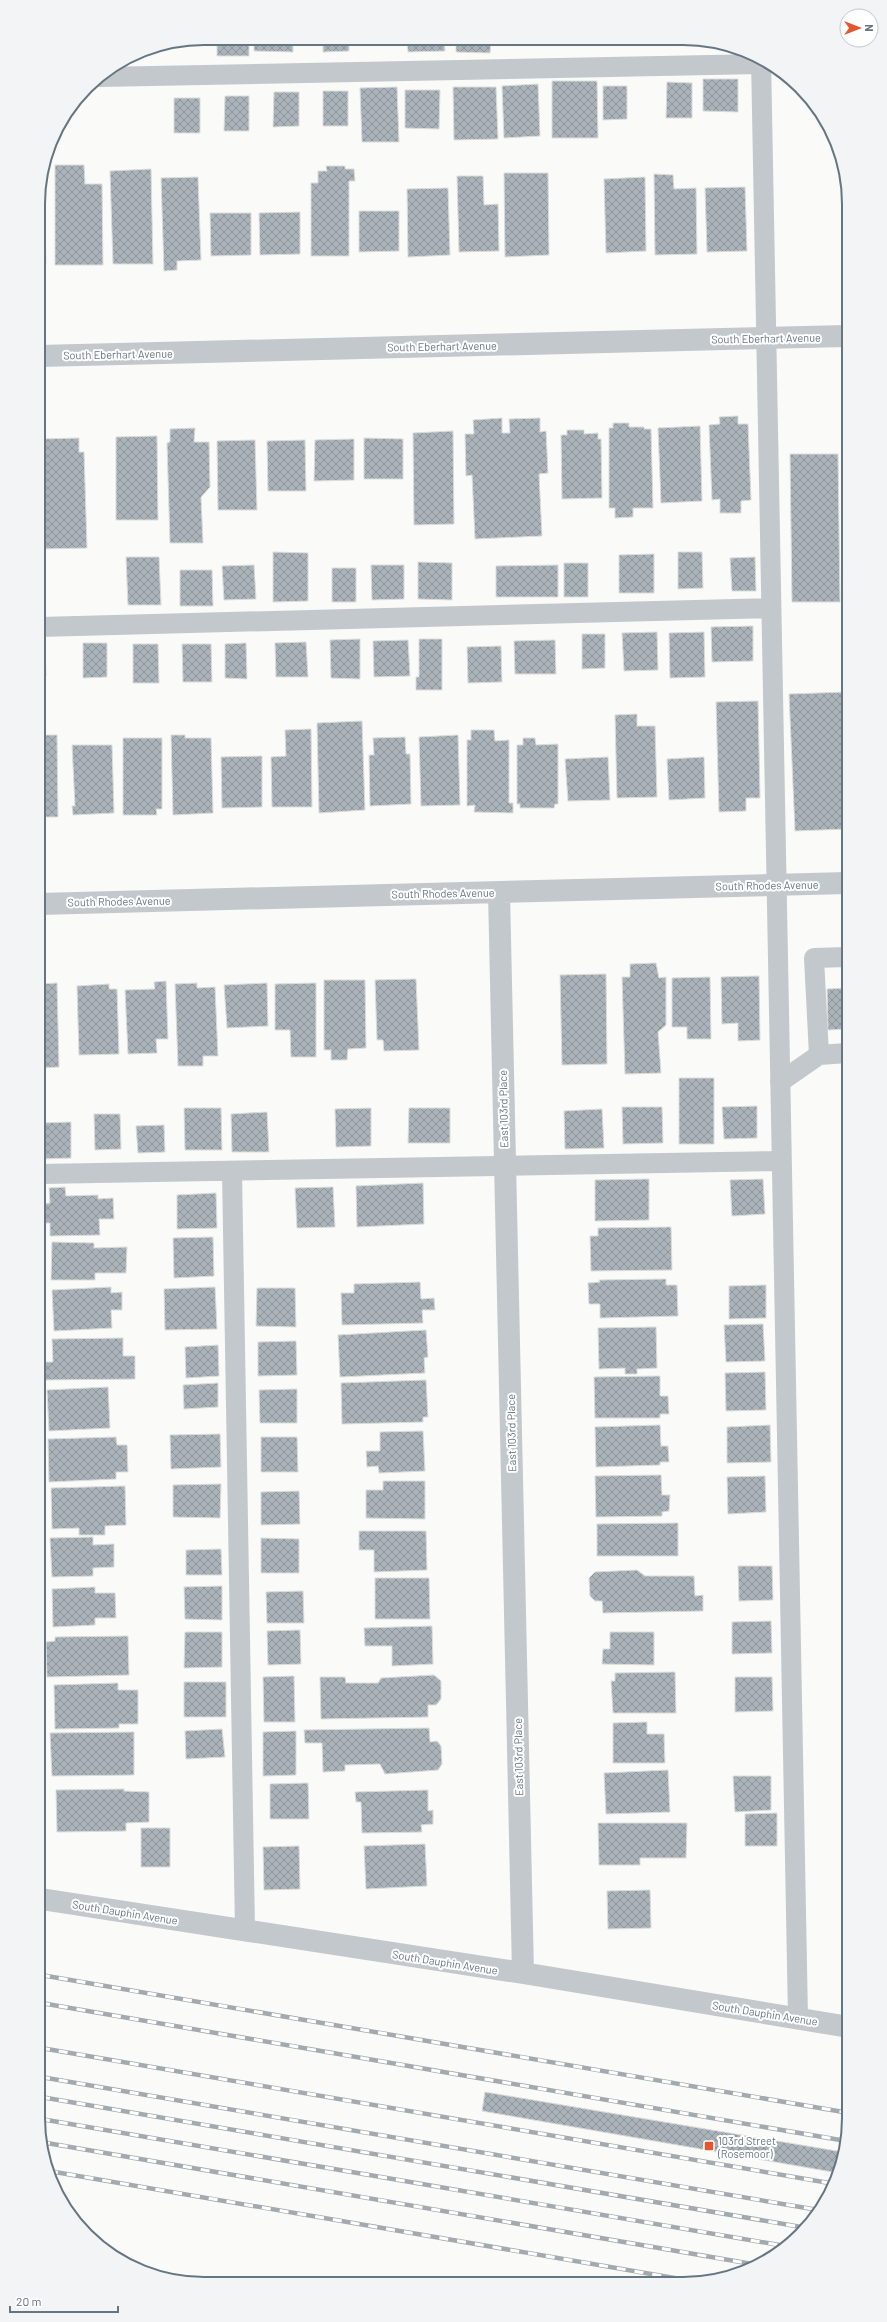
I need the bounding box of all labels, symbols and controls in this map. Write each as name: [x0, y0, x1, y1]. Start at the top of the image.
north arrow: [839, 8, 879, 48]
text: N: [863, 24, 876, 32]
street label: South Eberhart Avenue: [711, 331, 821, 345]
street label: South Eberhart Avenue: [387, 339, 497, 353]
street label: South Eberhart Avenue: [63, 347, 173, 361]
street label: South Rhodes Avenue: [715, 878, 819, 892]
street label: South Rhodes Avenue: [391, 886, 495, 900]
street label: South Rhodes Avenue: [67, 894, 171, 908]
street label: East 103rd Place: [496, 1070, 510, 1148]
street label: East 103rd Place: [504, 1394, 518, 1472]
street label: East 103rd Place: [511, 1718, 525, 1796]
street label: South Dauphin Avenue: [71, 1897, 179, 1927]
street label: South Dauphin Avenue: [391, 1947, 499, 1977]
street label: South Dauphin Avenue: [711, 1998, 819, 2028]
place label: 103rd Street (Rosemoor): [717, 2134, 776, 2160]
marker: 103rd Street (Rosemoor): [703, 2140, 715, 2152]
scale bar: [10, 2288, 118, 2314]
text: 20 m: [16, 2294, 42, 2308]

